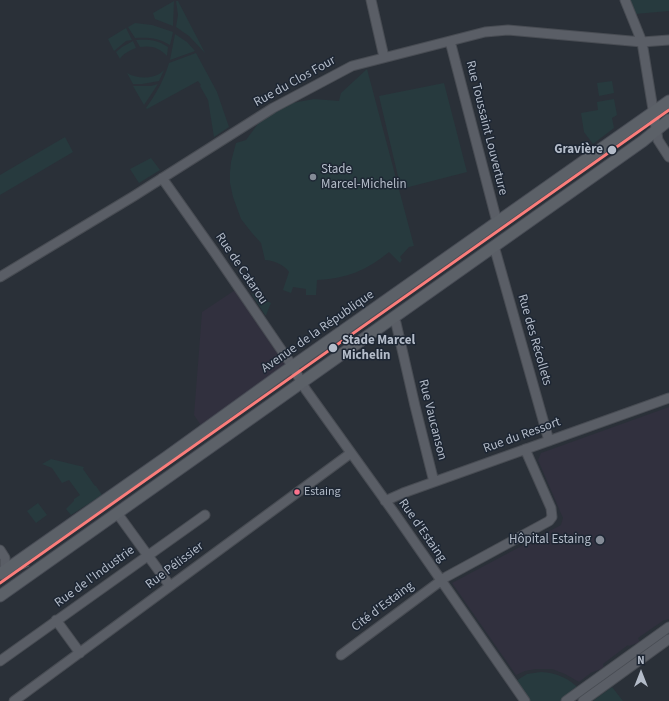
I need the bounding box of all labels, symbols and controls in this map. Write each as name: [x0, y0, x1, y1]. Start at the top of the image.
street label: Rue du Clos Four: [251, 53, 339, 111]
street label: Rue Toussaint Louverture: [462, 59, 510, 197]
place label: Gravière: [554, 142, 603, 158]
marker: Gravière: [606, 144, 618, 156]
place label: Stade Marcel-Michelin: [321, 162, 407, 193]
marker: Stade Marcel-Michelin: [308, 172, 318, 182]
street label: Rue de Catarou: [211, 230, 271, 308]
street label: Avenue de la République: [259, 287, 377, 377]
street label: Rue des Récollets: [514, 293, 554, 387]
place label: Stade Marcel Michelin: [342, 333, 415, 364]
marker: Stade Marcel Michelin: [327, 342, 339, 354]
street label: Rue Vaucanson: [414, 378, 450, 462]
street label: Rue du Ressort: [481, 415, 563, 457]
place label: Estaing: [304, 485, 341, 499]
marker: Estaing: [292, 487, 302, 497]
street label: Rue d'Estaing: [395, 496, 449, 566]
place label: Hôpital Estaing: [509, 532, 591, 548]
marker: Hôpital Estaing: [594, 534, 606, 546]
street label: Rue Pélissier: [143, 539, 207, 593]
street label: Rue de l'Industrie: [52, 543, 138, 611]
street label: Cité d'Estaing: [349, 579, 417, 635]
north arrow: [621, 653, 661, 693]
text: N: [637, 653, 645, 668]

